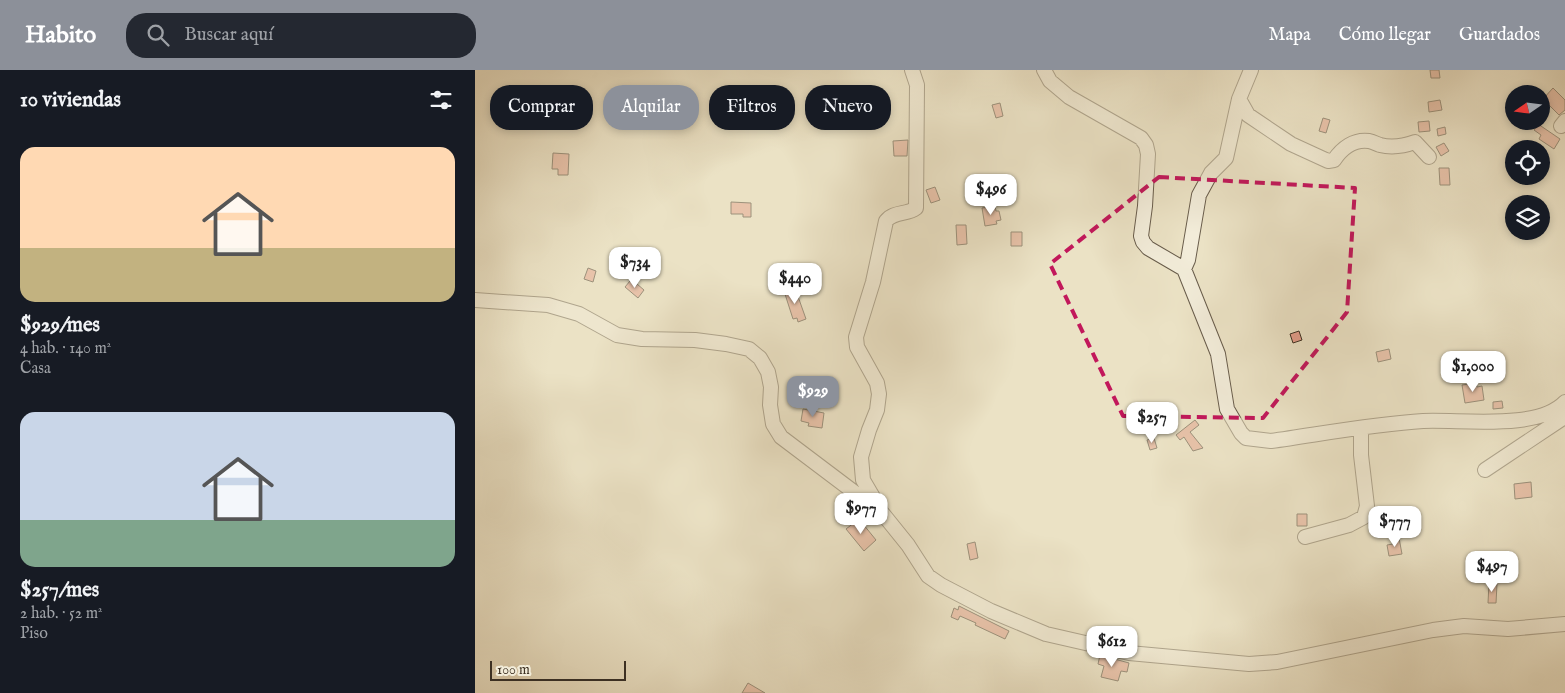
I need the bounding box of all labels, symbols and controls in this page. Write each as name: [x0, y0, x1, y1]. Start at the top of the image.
search box: [126, 13, 476, 58]
text: Habito: [25, 20, 96, 51]
icon: search: [144, 21, 172, 49]
text: Buscar aquí: [184, 23, 273, 47]
text: Mapa: [1268, 24, 1311, 47]
text: Cómo llegar: [1339, 24, 1431, 47]
text: Guardados: [1459, 24, 1540, 47]
chip: Comprar: [490, 85, 593, 130]
chip: Alquilar: [603, 85, 699, 130]
chip: Filtros: [709, 85, 795, 130]
chip: Nuevo: [805, 85, 891, 130]
north arrow: [1505, 85, 1550, 130]
map controls: [1505, 85, 1550, 240]
icon: filters: [427, 86, 455, 114]
text: 10 viviendas: [20, 87, 121, 114]
button: locate: [1505, 140, 1550, 185]
pin: $496: [961, 174, 1021, 216]
icon: home: [193, 179, 283, 269]
text: $496: [976, 180, 1006, 200]
button: layers: [1505, 195, 1550, 240]
pin: $734: [605, 246, 665, 289]
text: $734: [620, 253, 650, 273]
pin: $440: [765, 262, 825, 305]
text: $440: [779, 269, 811, 289]
text: $929/mes: [20, 312, 100, 339]
text: 4 hab. · 140 m²: [20, 339, 111, 359]
pin: $1,000: [1432, 350, 1514, 393]
text: $1,000: [1452, 357, 1494, 377]
text: Casa: [20, 359, 51, 379]
pin: $929: [783, 376, 843, 418]
text: $929: [798, 382, 828, 402]
pin: $257: [1122, 402, 1182, 444]
text: $257: [1137, 408, 1167, 428]
icon: home: [193, 444, 283, 534]
pin: $977: [831, 492, 891, 535]
text: $977: [846, 499, 876, 519]
pin: $777: [1365, 506, 1425, 548]
text: $777: [1379, 512, 1411, 532]
pin: $497: [1462, 550, 1522, 593]
text: $497: [1476, 557, 1508, 577]
text: $257/mes: [20, 577, 99, 604]
text: 2 hab. · 52 m²: [20, 604, 103, 624]
text: Piso: [20, 624, 48, 644]
pin: $612: [1082, 626, 1142, 668]
text: $612: [1098, 632, 1126, 652]
scale bar: [490, 658, 626, 681]
text: 100 m: [497, 661, 530, 679]

